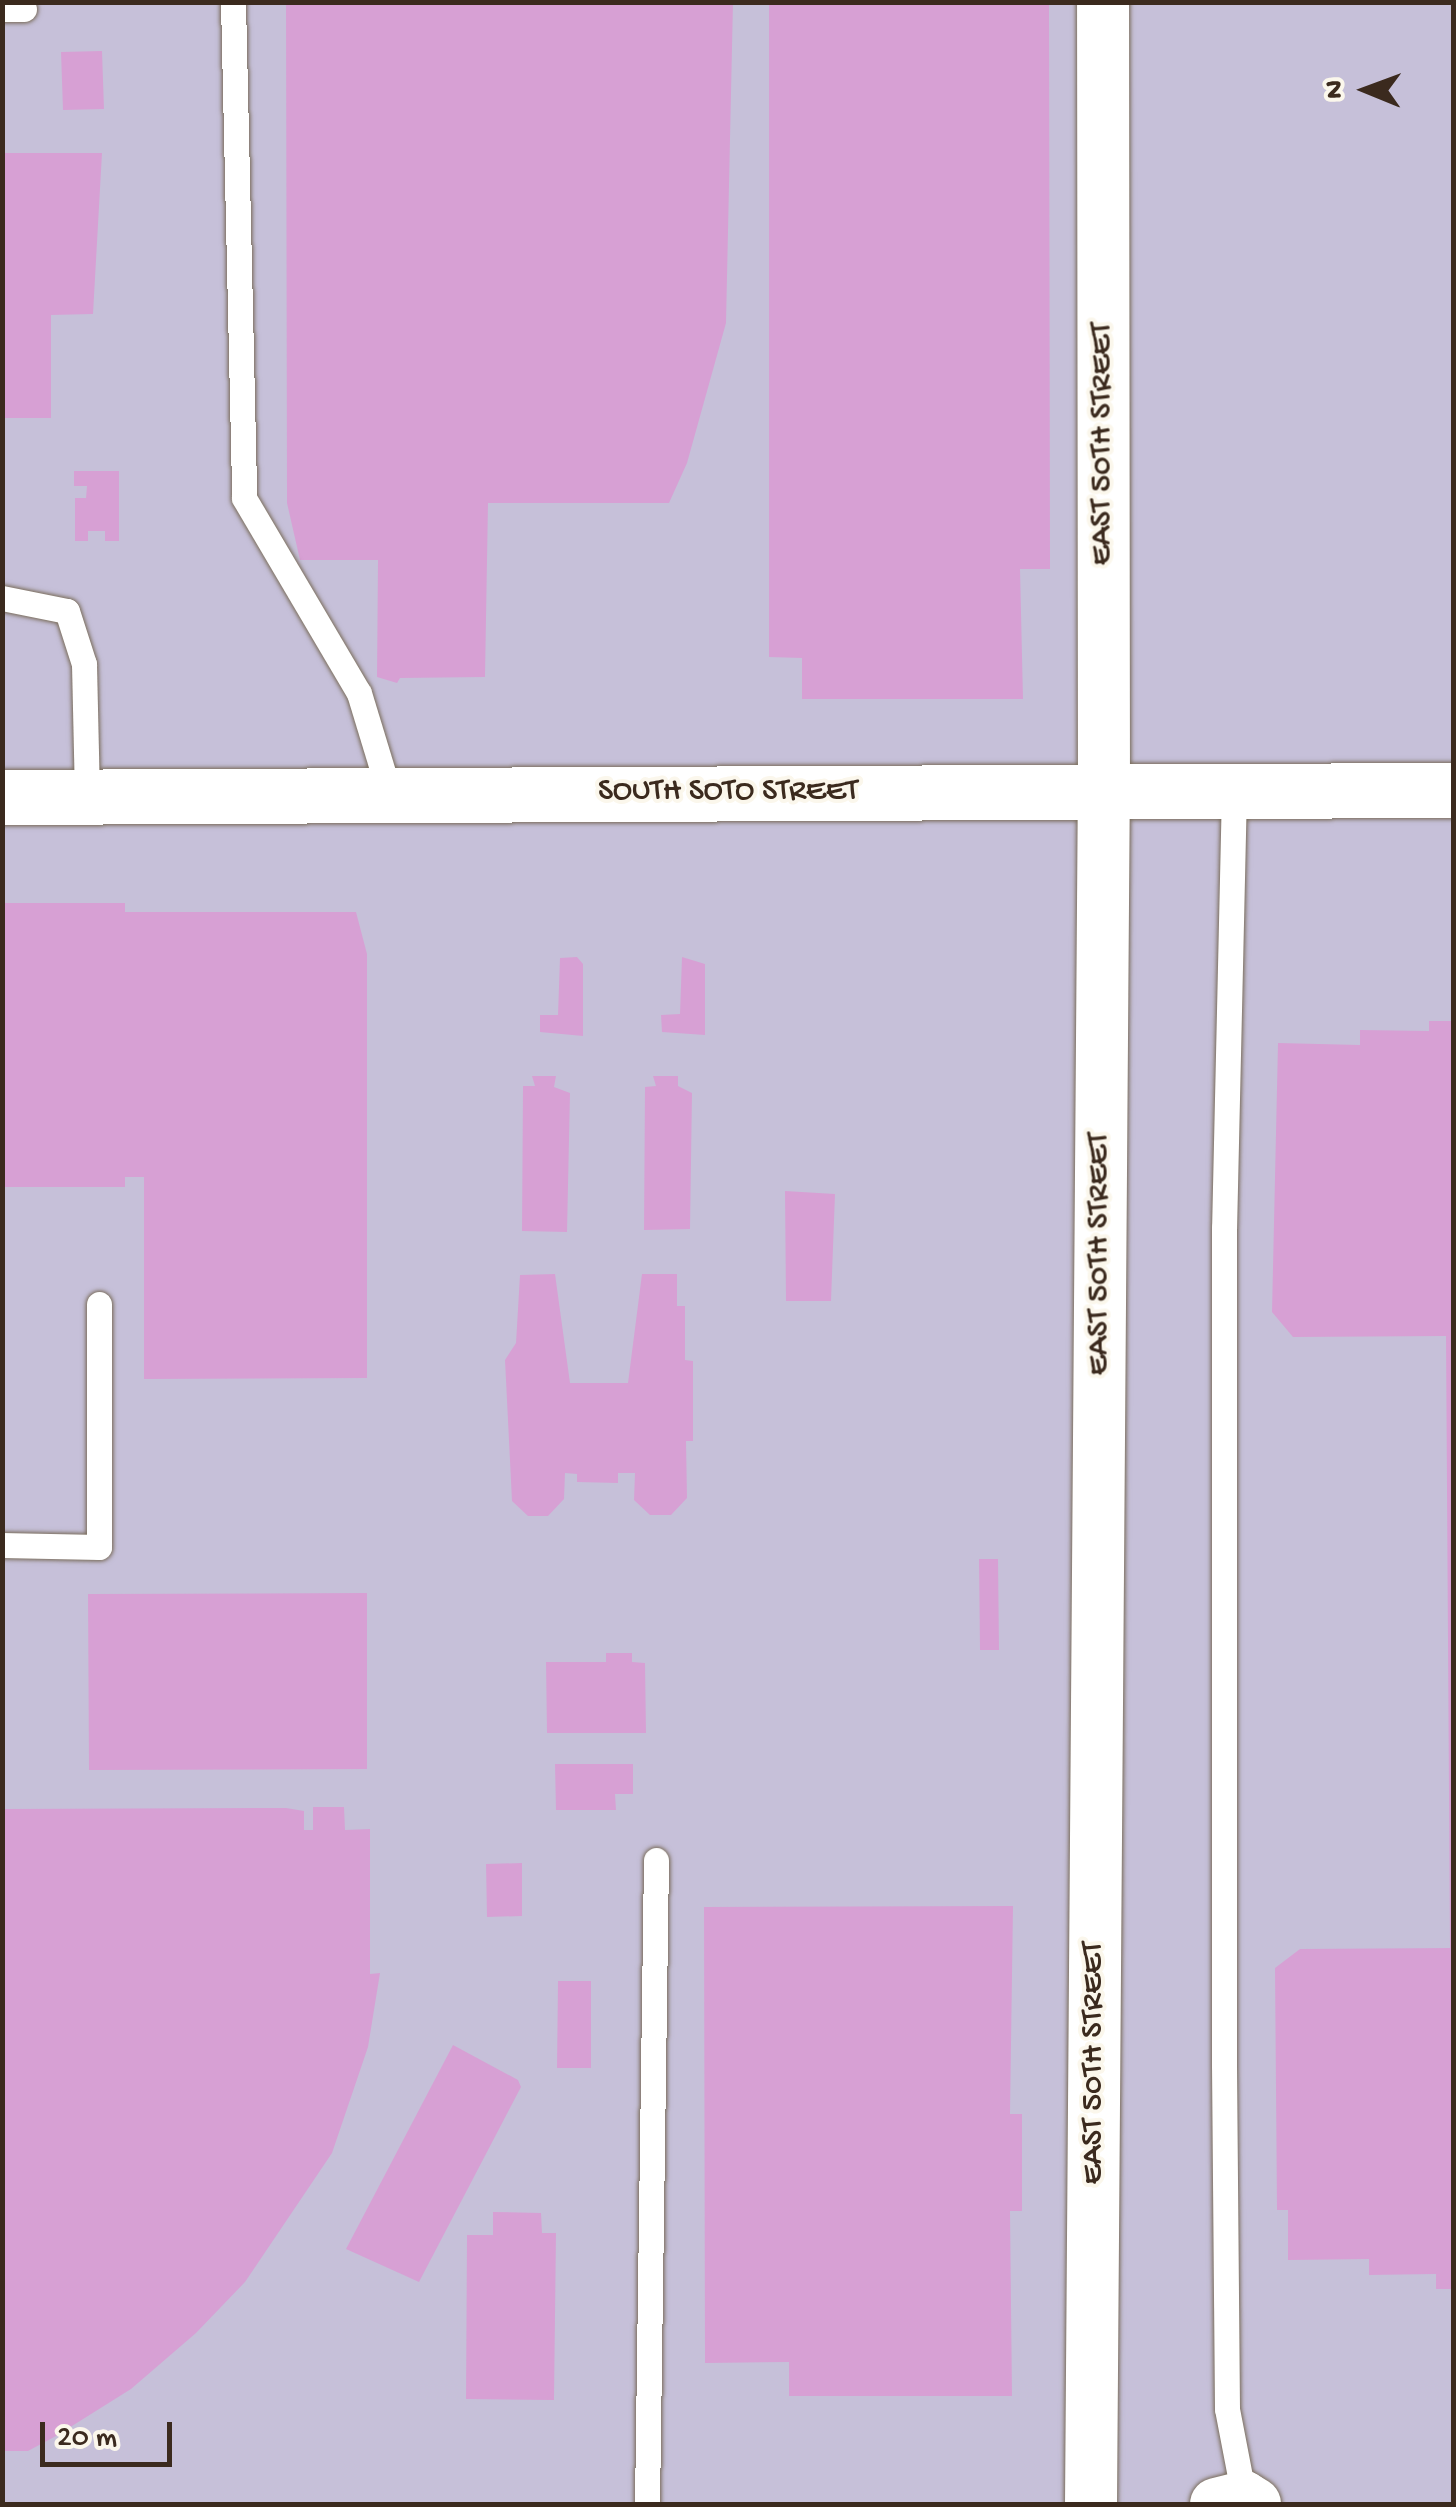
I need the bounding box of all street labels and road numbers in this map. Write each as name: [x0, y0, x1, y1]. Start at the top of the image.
street label: EAST 50TH STREET: [1084, 323, 1122, 565]
street label: SOUTH SOTO STREET: [598, 773, 858, 811]
street label: EAST 50TH STREET: [1081, 1133, 1119, 1375]
street label: EAST 50TH STREET: [1075, 1942, 1113, 2184]

